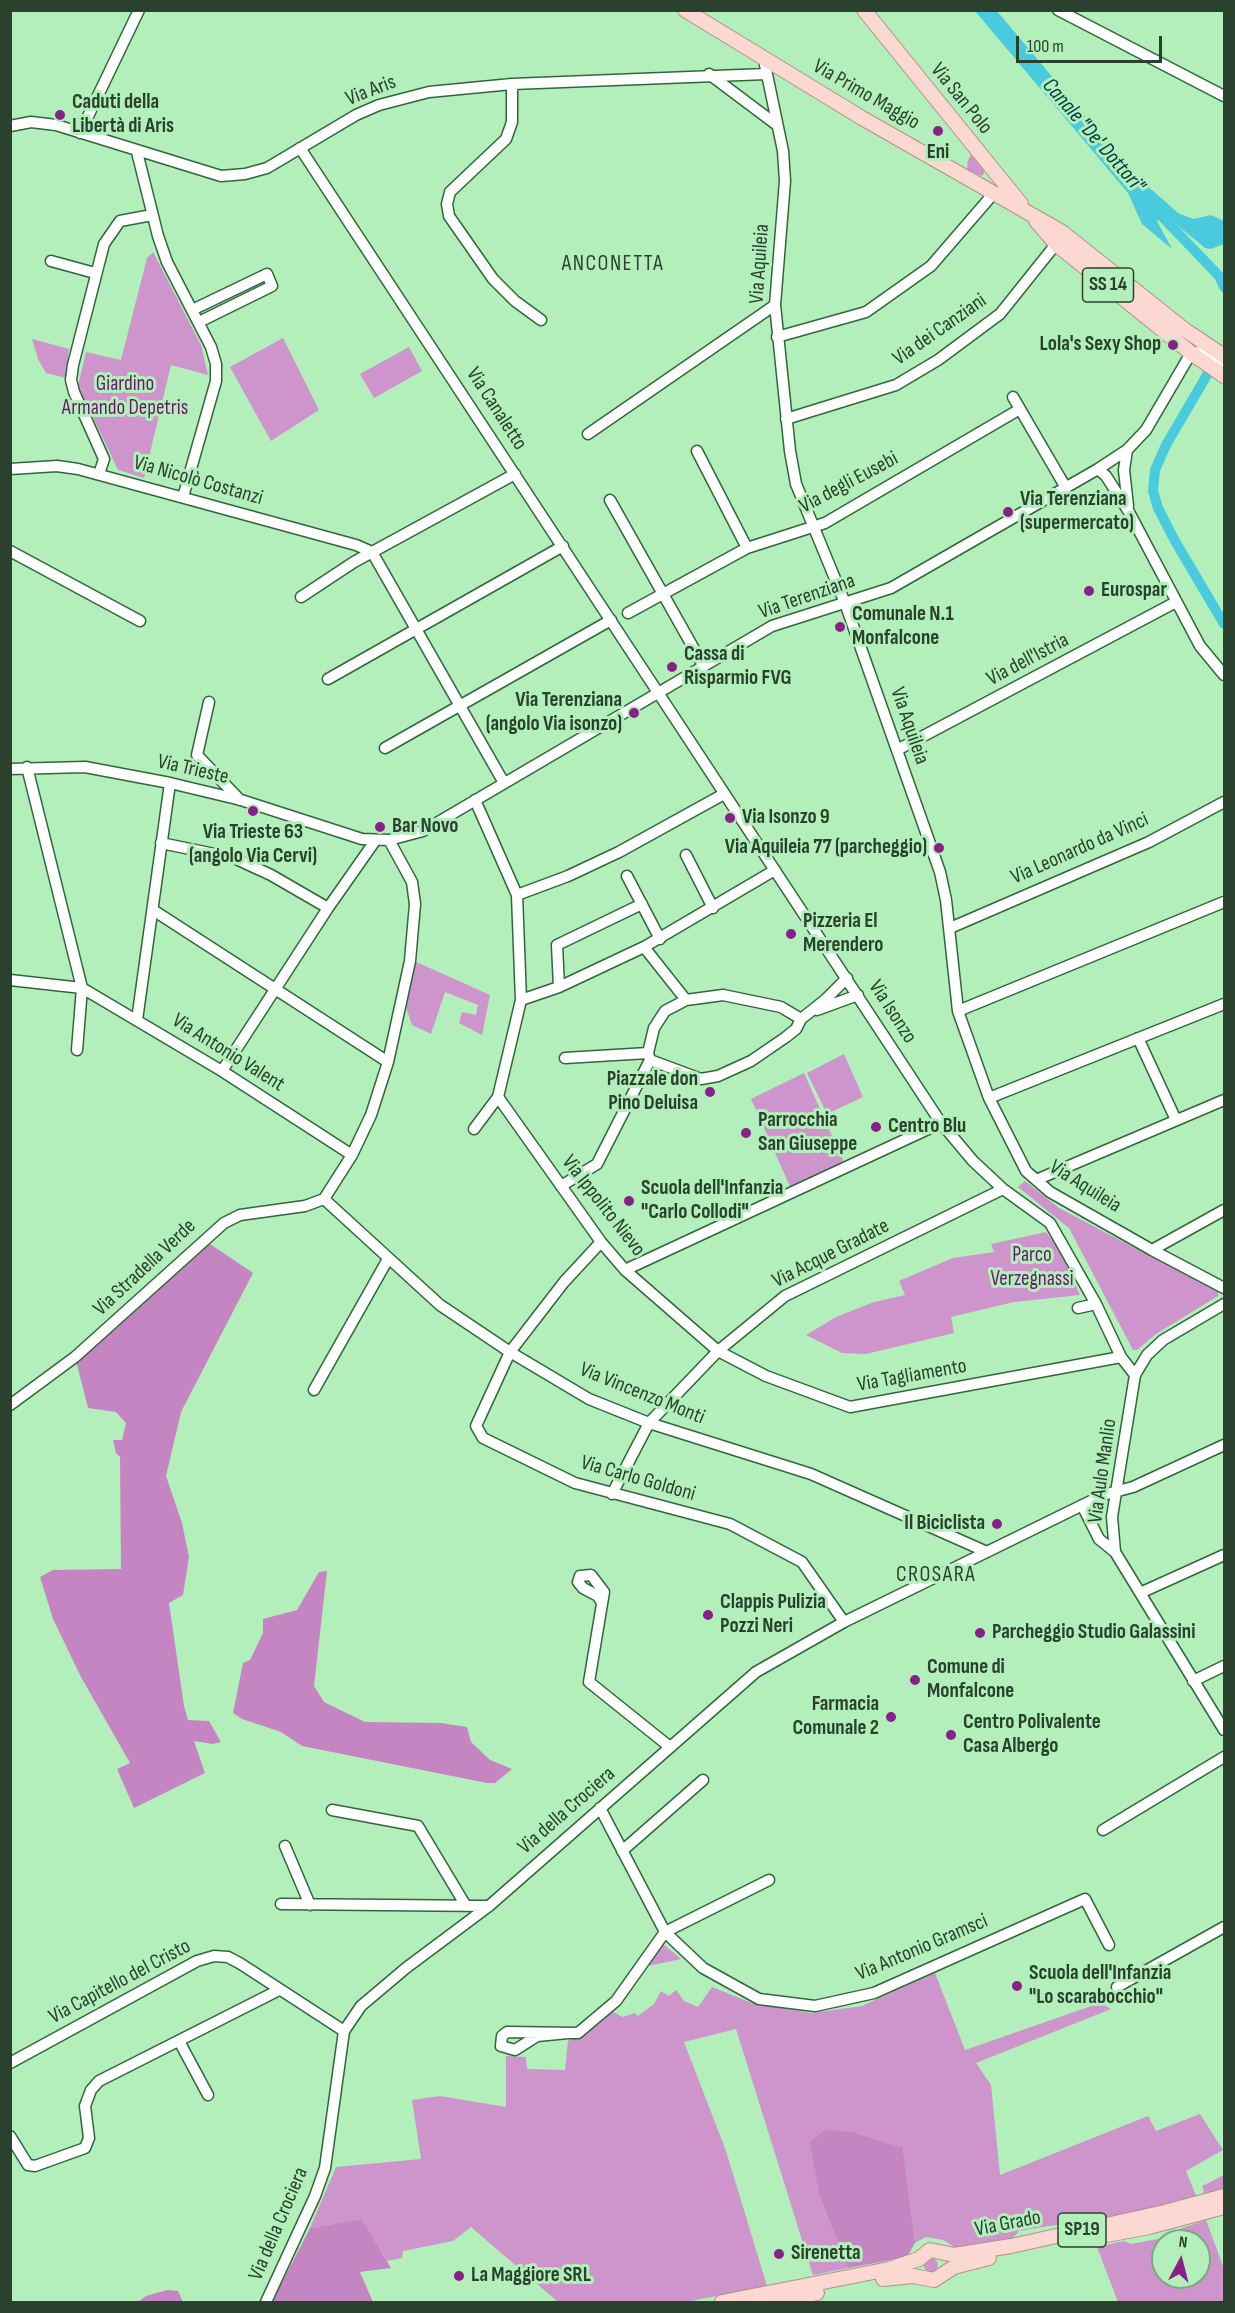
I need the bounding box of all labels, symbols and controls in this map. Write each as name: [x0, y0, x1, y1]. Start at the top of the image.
scale bar: [1019, 24, 1164, 62]
text: 100 m: [1027, 36, 1064, 57]
street label: Via Primo Maggio: [808, 54, 924, 136]
street label: Via San Polo: [925, 58, 997, 140]
street label: Via Aris: [342, 70, 400, 112]
water label: Canale "De' Dottori": [1036, 73, 1150, 199]
place label: Caduti della Libertà di Aris: [72, 90, 174, 140]
marker: Caduti della Libertà di Aris: [53, 108, 67, 122]
marker: Eni: [931, 124, 945, 138]
place label: Eni: [927, 140, 949, 166]
street label: Via Aquileia: [745, 223, 775, 305]
district label: ANCONETTA: [562, 251, 664, 277]
road number: SS 14: [1082, 268, 1134, 302]
street label: Via dei Canziani: [888, 289, 992, 371]
place label: Lola's Sexy Shop: [1040, 332, 1161, 358]
marker: Lola's Sexy Shop: [1166, 338, 1180, 352]
street label: Via Canaletto: [460, 363, 532, 455]
park label: Giardino Armando Depetris: [62, 372, 188, 422]
street label: Via degli Eusebi: [795, 447, 903, 519]
street label: Via Nicolò Costanzi: [130, 450, 266, 512]
place label: Via Terenziana (supermercato): [1020, 487, 1134, 537]
marker: Via Terenziana (supermercato): [1001, 505, 1015, 519]
street label: Via Terenziana: [756, 569, 858, 625]
place label: Eurospar: [1101, 578, 1167, 604]
marker: Eurospar: [1082, 584, 1096, 598]
place label: Comunale N.1 Monfalcone: [852, 602, 954, 652]
marker: Comunale N.1 Monfalcone: [833, 620, 847, 634]
street label: Via dell'Istria: [983, 628, 1073, 692]
place label: Cassa di Risparmio FVG: [684, 642, 792, 692]
marker: Cassa di Risparmio FVG: [665, 660, 679, 674]
street label: Via Aquileia: [884, 684, 934, 768]
place label: Via Terenziana (angolo Via isonzo): [486, 688, 622, 738]
marker: Via Terenziana (angolo Via isonzo): [627, 706, 641, 720]
street label: Via Trieste: [155, 750, 231, 790]
marker: Via Trieste 63 (angolo Via Cervi): [246, 804, 260, 818]
place label: Via Isonzo 9: [742, 805, 830, 831]
street label: Via Leonardo da Vinci: [1007, 807, 1153, 891]
marker: Via Isonzo 9: [723, 811, 737, 825]
place label: Bar Novo: [392, 814, 458, 840]
place label: Via Trieste 63 (angolo Via Cervi): [189, 820, 317, 870]
marker: Bar Novo: [373, 820, 387, 834]
place label: Via Aquileia 77 (parcheggio): [725, 835, 927, 861]
marker: Via Aquileia 77 (parcheggio): [932, 841, 946, 855]
place label: Pizzeria El Merendero: [803, 909, 883, 959]
marker: Pizzeria El Merendero: [784, 927, 798, 941]
street label: Via Isonzo: [862, 976, 922, 1048]
street label: Via Antonio Valent: [167, 1008, 289, 1098]
place label: Piazzale don Pino Deluisa: [607, 1067, 698, 1117]
marker: Piazzale don Pino Deluisa: [703, 1085, 717, 1099]
place label: Parrocchia San Giuseppe: [758, 1108, 857, 1158]
place label: Centro Blu: [888, 1114, 966, 1140]
marker: Centro Blu: [869, 1120, 883, 1134]
marker: Parrocchia San Giuseppe: [739, 1126, 753, 1140]
street label: Via Ippolito Nievo: [556, 1150, 650, 1262]
street label: Via Aquileia: [1044, 1155, 1126, 1219]
place label: Scuola dell'Infanzia "Carlo Collodi": [641, 1176, 783, 1226]
marker: Scuola dell'Infanzia "Carlo Collodi": [622, 1194, 636, 1208]
street label: Via Stradella Verde: [89, 1214, 201, 1322]
street label: Via Acque Gradate: [768, 1214, 894, 1294]
park label: Parco Verzegnassi: [990, 1243, 1074, 1293]
street label: Via Tagliamento: [855, 1354, 969, 1398]
street label: Via Vincenzo Monti: [576, 1357, 708, 1431]
street label: Via Aulo Manlio: [1083, 1417, 1123, 1525]
street label: Via Carlo Goldoni: [578, 1451, 698, 1507]
place label: Il Biciclista: [904, 1511, 985, 1537]
marker: Il Biciclista: [990, 1517, 1004, 1531]
district label: CROSARA: [896, 1562, 976, 1588]
place label: Clappis Pulizia Pozzi Neri: [720, 1590, 826, 1640]
marker: Clappis Pulizia Pozzi Neri: [701, 1608, 715, 1622]
place label: Parcheggio Studio Galassini: [992, 1620, 1195, 1646]
marker: Parcheggio Studio Galassini: [973, 1626, 987, 1640]
place label: Comune di Monfalcone: [927, 1655, 1014, 1705]
marker: Comune di Monfalcone: [908, 1673, 922, 1687]
place label: Farmacia Comunale 2: [792, 1692, 879, 1742]
marker: Farmacia Comunale 2: [884, 1710, 898, 1724]
place label: Centro Polivalente Casa Albergo: [963, 1710, 1101, 1760]
marker: Centro Polivalente Casa Albergo: [944, 1728, 958, 1742]
street label: Via della Crociera: [513, 1762, 621, 1860]
street label: Via Antonio Gramsci: [852, 1909, 992, 1987]
street label: Via Capitello del Cristo: [45, 1934, 195, 2030]
place label: Scuola dell'Infanzia "Lo scarabocchio": [1029, 1961, 1171, 2011]
marker: Scuola dell'Infanzia "Lo scarabocchio": [1010, 1979, 1024, 1993]
street label: Via della Crociera: [244, 2164, 314, 2284]
street label: Via Grado: [973, 2205, 1043, 2243]
road number: SP19: [1058, 2213, 1106, 2247]
north arrow: [1151, 2229, 1211, 2289]
text: N: [1178, 2233, 1188, 2253]
place label: Sirenetta: [791, 2241, 861, 2267]
marker: Sirenetta: [772, 2247, 786, 2261]
place label: La Maggiore SRL: [471, 2263, 591, 2289]
marker: La Maggiore SRL: [452, 2269, 466, 2283]

